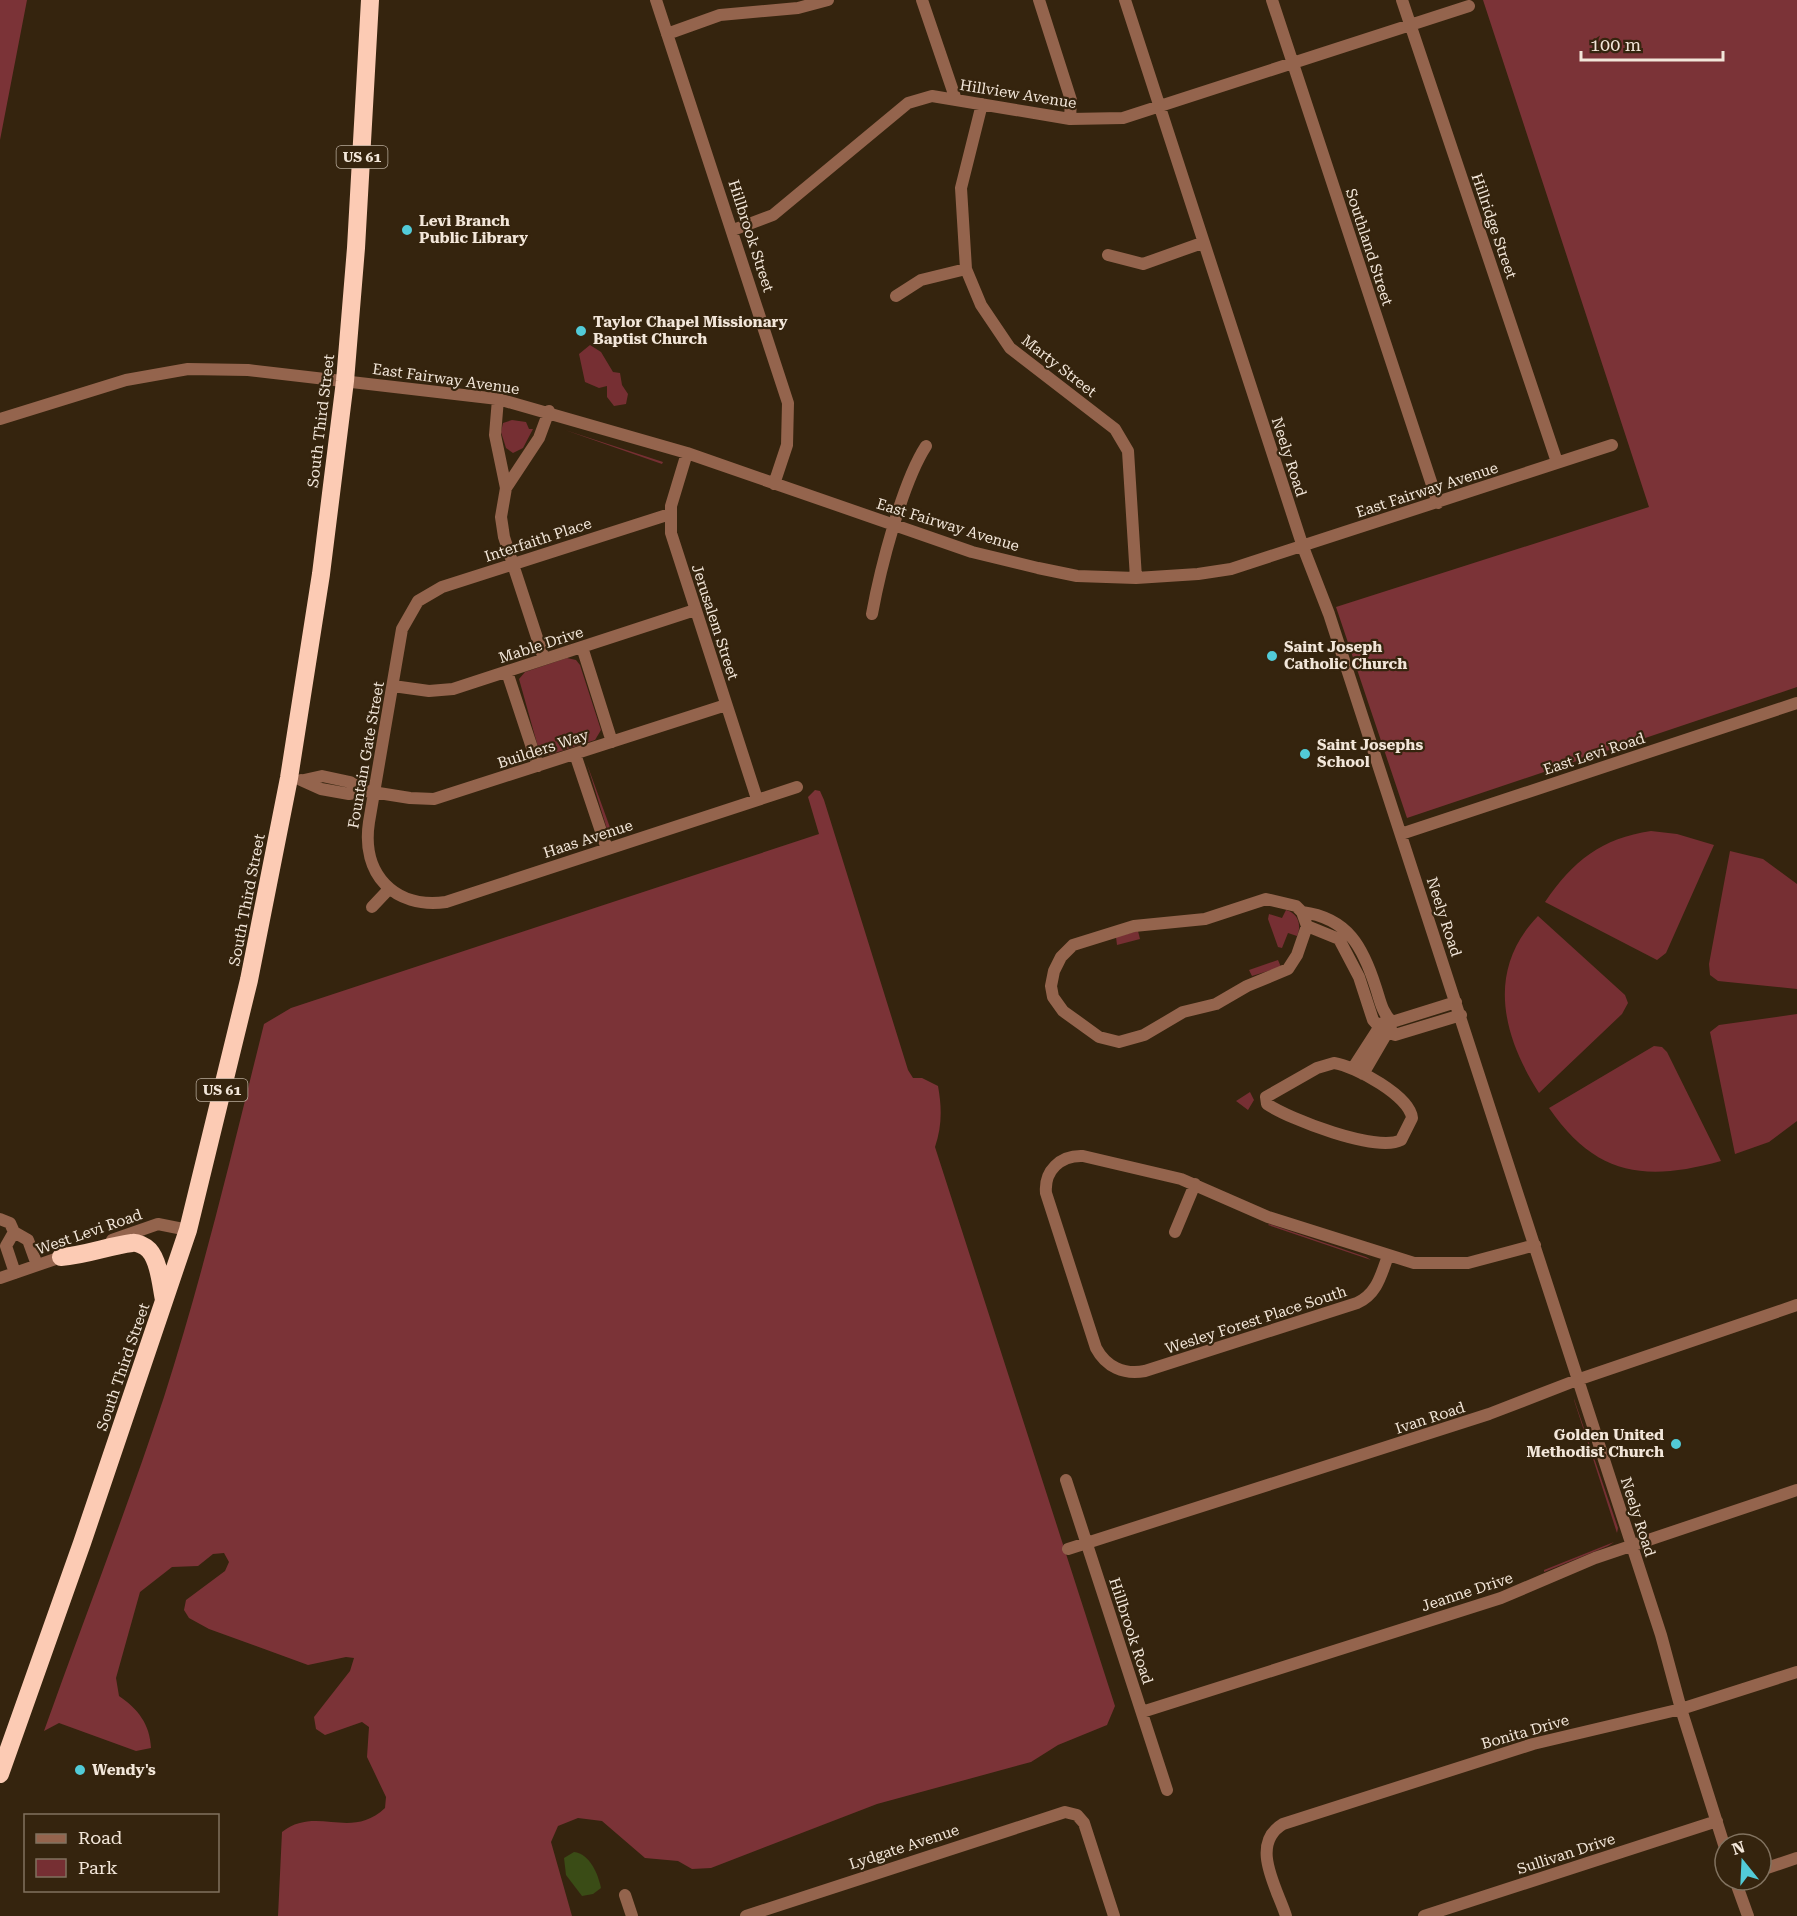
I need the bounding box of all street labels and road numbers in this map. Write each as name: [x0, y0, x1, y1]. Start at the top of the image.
street label: Hillview Avenue: [958, 76, 1078, 112]
road number: US 61: [336, 146, 388, 168]
street label: Hillridge Street: [1468, 171, 1521, 281]
street label: Hillbrook Street: [724, 178, 778, 295]
street label: Southland Street: [1342, 186, 1397, 308]
street label: Marty Street: [1018, 331, 1100, 401]
street label: South Third Street: [304, 353, 338, 489]
street label: East Fairway Avenue: [371, 360, 521, 398]
street label: Neely Road: [1268, 415, 1310, 499]
street label: East Fairway Avenue: [1354, 459, 1500, 521]
street label: East Fairway Avenue: [874, 495, 1022, 555]
street label: Interfaith Place: [482, 514, 594, 566]
street label: Jerusalem Street: [688, 562, 742, 682]
street label: Mable Drive: [496, 623, 586, 667]
street label: Fountain Gate Street: [344, 680, 388, 830]
street label: Builders Way: [495, 726, 591, 772]
street label: East Levi Road: [1541, 729, 1648, 779]
street label: Haas Avenue: [541, 816, 635, 862]
street label: South Third Street: [225, 832, 269, 968]
street label: Neely Road: [1423, 875, 1465, 959]
road number: US 61: [196, 1079, 248, 1101]
street label: West Levi Road: [34, 1205, 145, 1259]
street label: Wesley Forest Place South: [1163, 1282, 1349, 1358]
street label: South Third Street: [93, 1300, 153, 1433]
street label: Ivan Road: [1393, 1398, 1468, 1438]
street label: Neely Road: [1617, 1475, 1659, 1559]
street label: Jeanne Drive: [1419, 1569, 1515, 1615]
street label: Hillbrook Road: [1105, 1576, 1157, 1687]
street label: Bonita Drive: [1479, 1711, 1571, 1753]
street label: Lydgate Avenue: [847, 1821, 961, 1873]
street label: Sullivan Drive: [1515, 1830, 1617, 1878]

